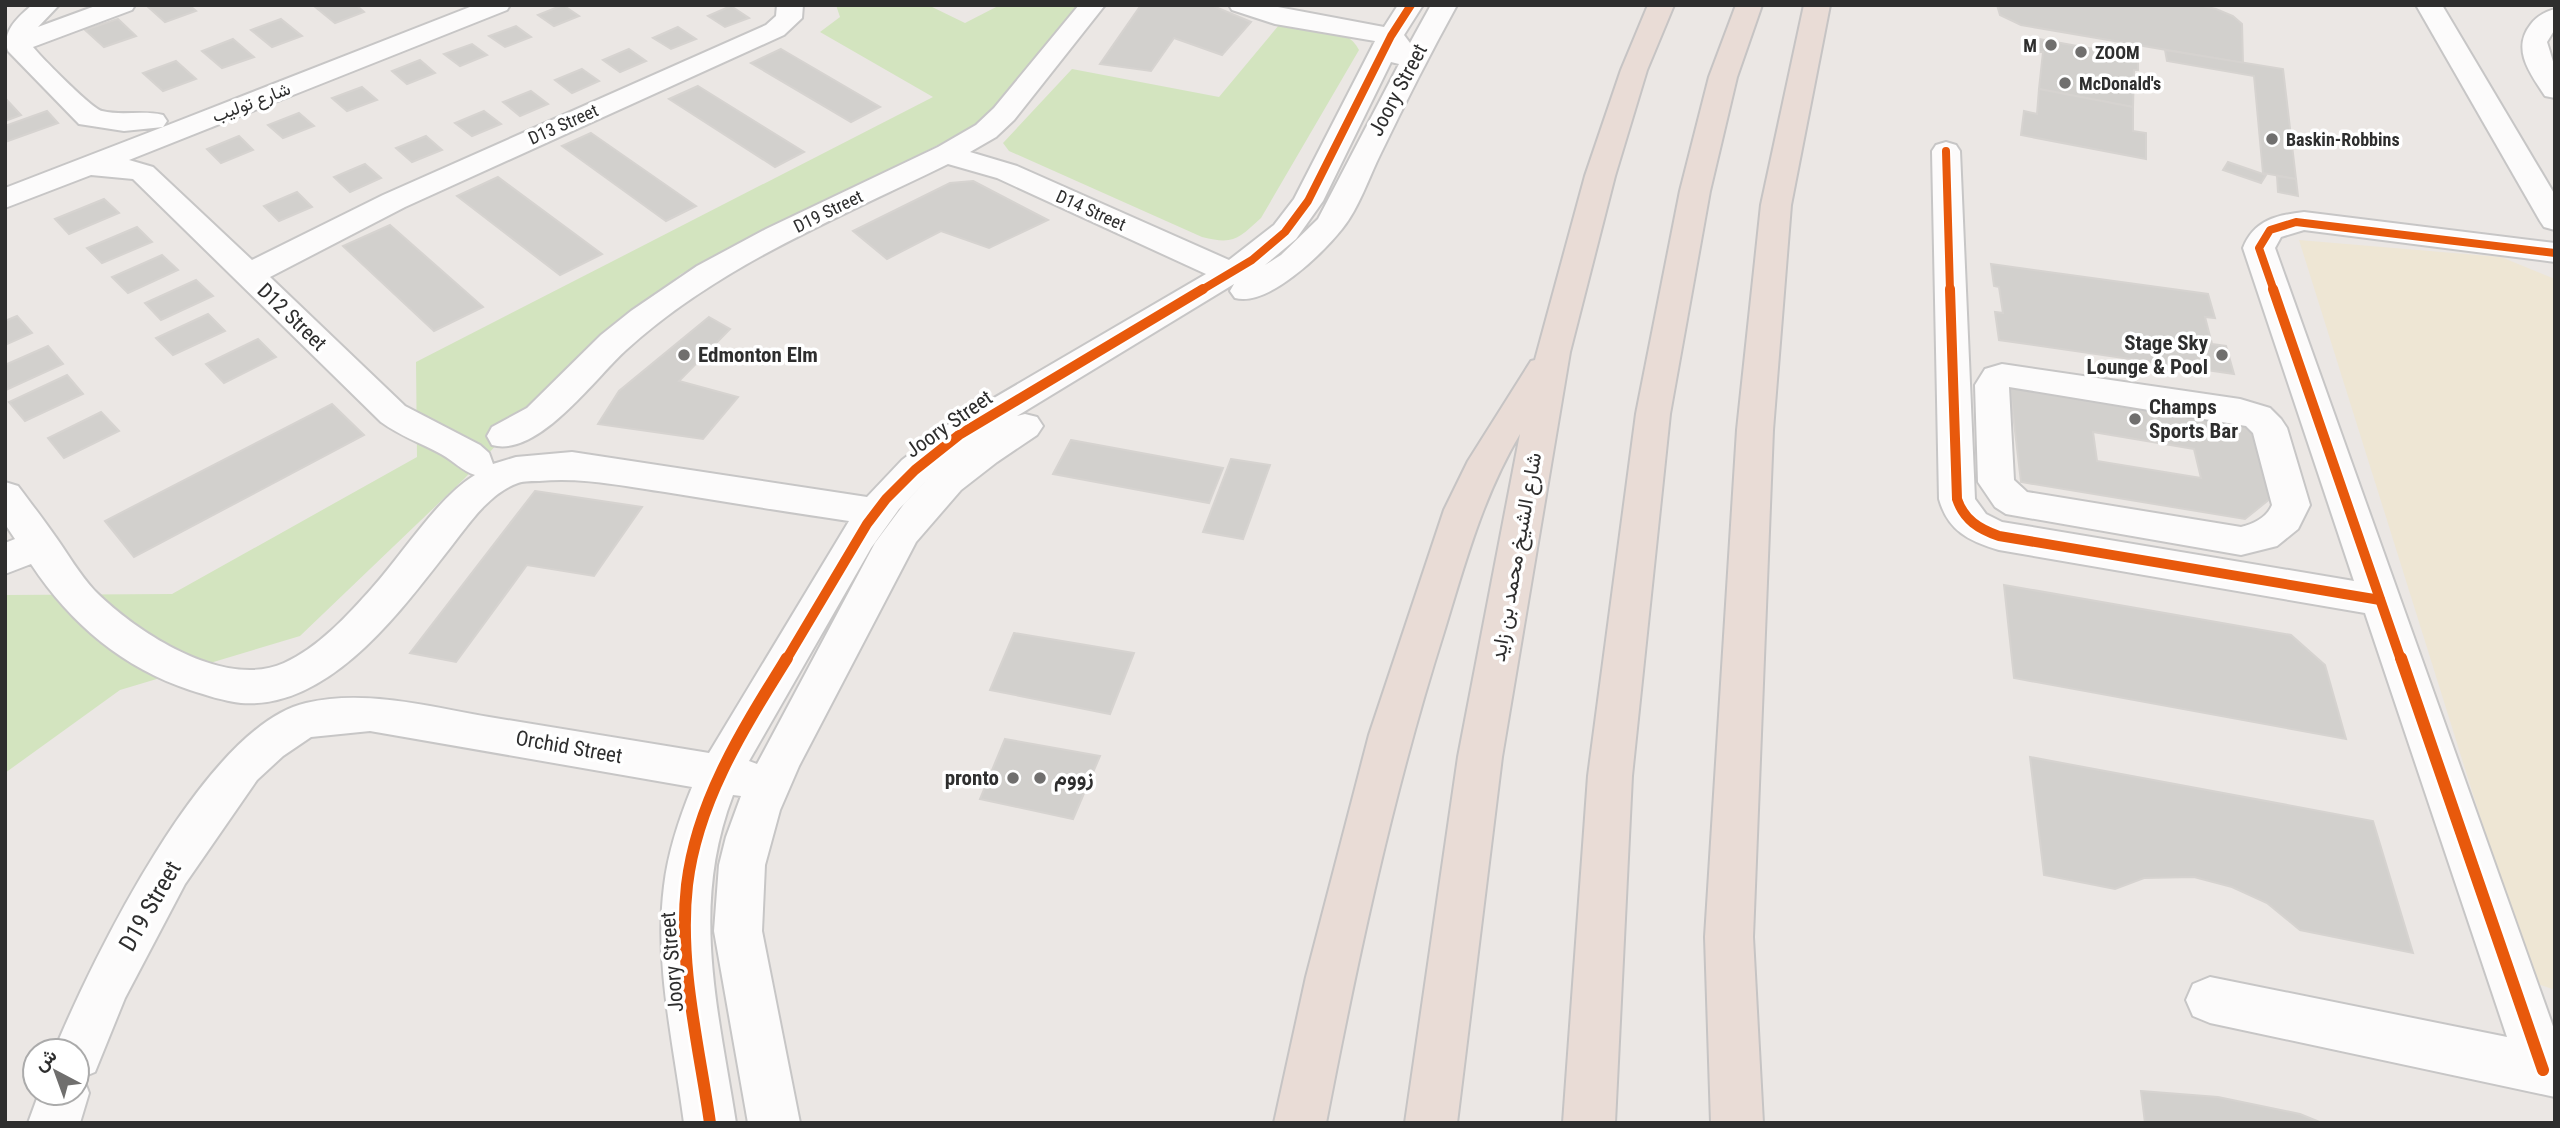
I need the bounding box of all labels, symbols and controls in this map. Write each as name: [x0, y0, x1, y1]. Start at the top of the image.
place label: M: [2023, 35, 2037, 56]
marker: M: [2043, 37, 2059, 53]
street label: Joory Street: [1364, 40, 1432, 140]
place label: ZOOM: [2095, 42, 2140, 63]
marker: ZOOM: [2073, 44, 2089, 60]
place label: McDonald's: [2079, 73, 2161, 94]
marker: McDonald's: [2057, 75, 2073, 91]
street label: شارع توليب: [209, 77, 294, 128]
street label: D13 Street: [525, 99, 601, 149]
place label: Baskin-Robbins: [2286, 129, 2400, 150]
marker: Baskin-Robbins: [2264, 131, 2280, 147]
street label: D19 Street: [790, 185, 866, 237]
street label: D14 Street: [1053, 185, 1129, 235]
street label: D12 Street: [252, 278, 332, 356]
place label: Stage Sky Lounge & Pool: [2086, 331, 2209, 379]
place label: Edmonton Elm: [698, 343, 818, 367]
marker: Edmonton Elm: [676, 347, 692, 363]
marker: Stage Sky Lounge & Pool: [2214, 347, 2230, 363]
street label: Joory Street: [901, 385, 997, 463]
place label: Champs Sports Bar: [2149, 395, 2238, 443]
marker: Champs Sports Bar: [2127, 411, 2143, 427]
street label: شارع الشيخ محمد بن زايد: [1486, 451, 1548, 664]
street label: Orchid Street: [514, 726, 624, 768]
place label: pronto: [945, 766, 999, 790]
place label: زووم: [1054, 766, 1094, 792]
marker: pronto: [1005, 770, 1021, 786]
marker: زووم: [1032, 770, 1048, 786]
street label: D19 Street: [113, 856, 187, 956]
street label: Joory Street: [656, 911, 688, 1013]
north arrow: [21, 1037, 91, 1107]
text: ش: [29, 1043, 61, 1076]

